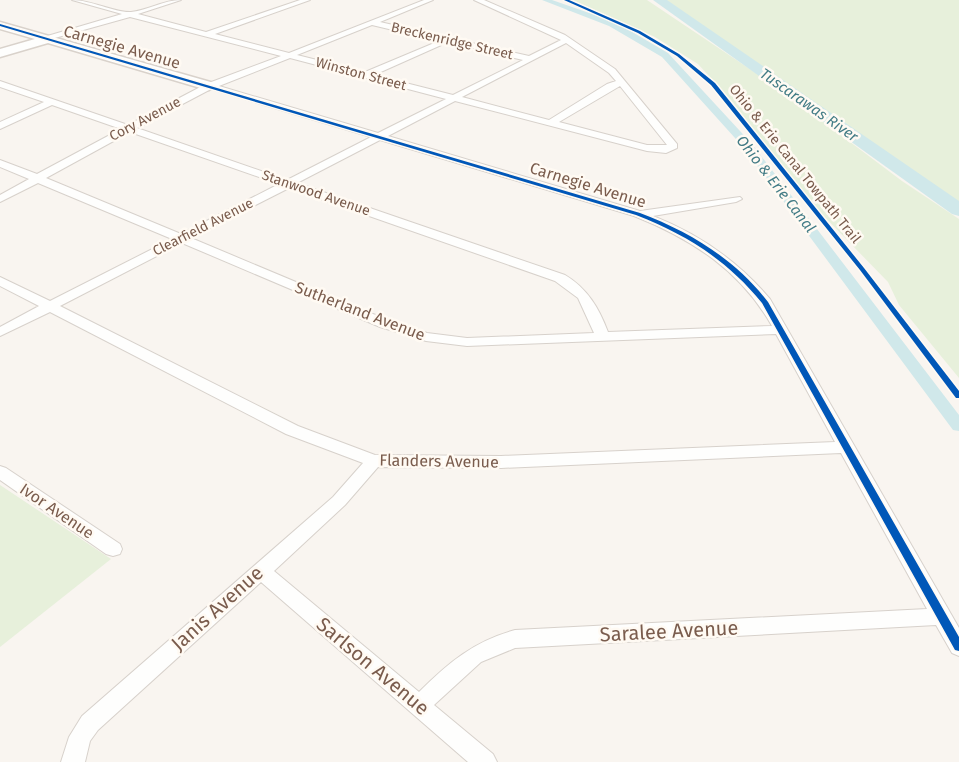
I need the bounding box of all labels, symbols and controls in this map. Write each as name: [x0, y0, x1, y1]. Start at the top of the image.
street label: Breckenridge Street: [389, 19, 516, 64]
street label: Carnegie Avenue: [61, 21, 183, 73]
street label: Winston Street: [314, 54, 409, 95]
water label: Tuscarawas River: [756, 64, 863, 146]
street label: Ohio & Erie Canal Towpath Trail: [726, 81, 864, 247]
street label: Cory Avenue: [106, 93, 184, 145]
water label: Ohio & Erie Canal: [733, 132, 819, 236]
street label: Carnegie Avenue: [528, 158, 648, 212]
street label: Stanwood Avenue: [260, 167, 372, 219]
street label: Clearfield Avenue: [150, 194, 256, 260]
street label: Sutherland Avenue: [292, 277, 428, 345]
street label: Flanders Avenue: [379, 450, 499, 472]
street label: Ivor Avenue: [16, 479, 98, 543]
street label: Janis Avenue: [166, 560, 268, 656]
street label: Sarlson Avenue: [312, 612, 434, 720]
street label: Saralee Avenue: [599, 615, 739, 647]

